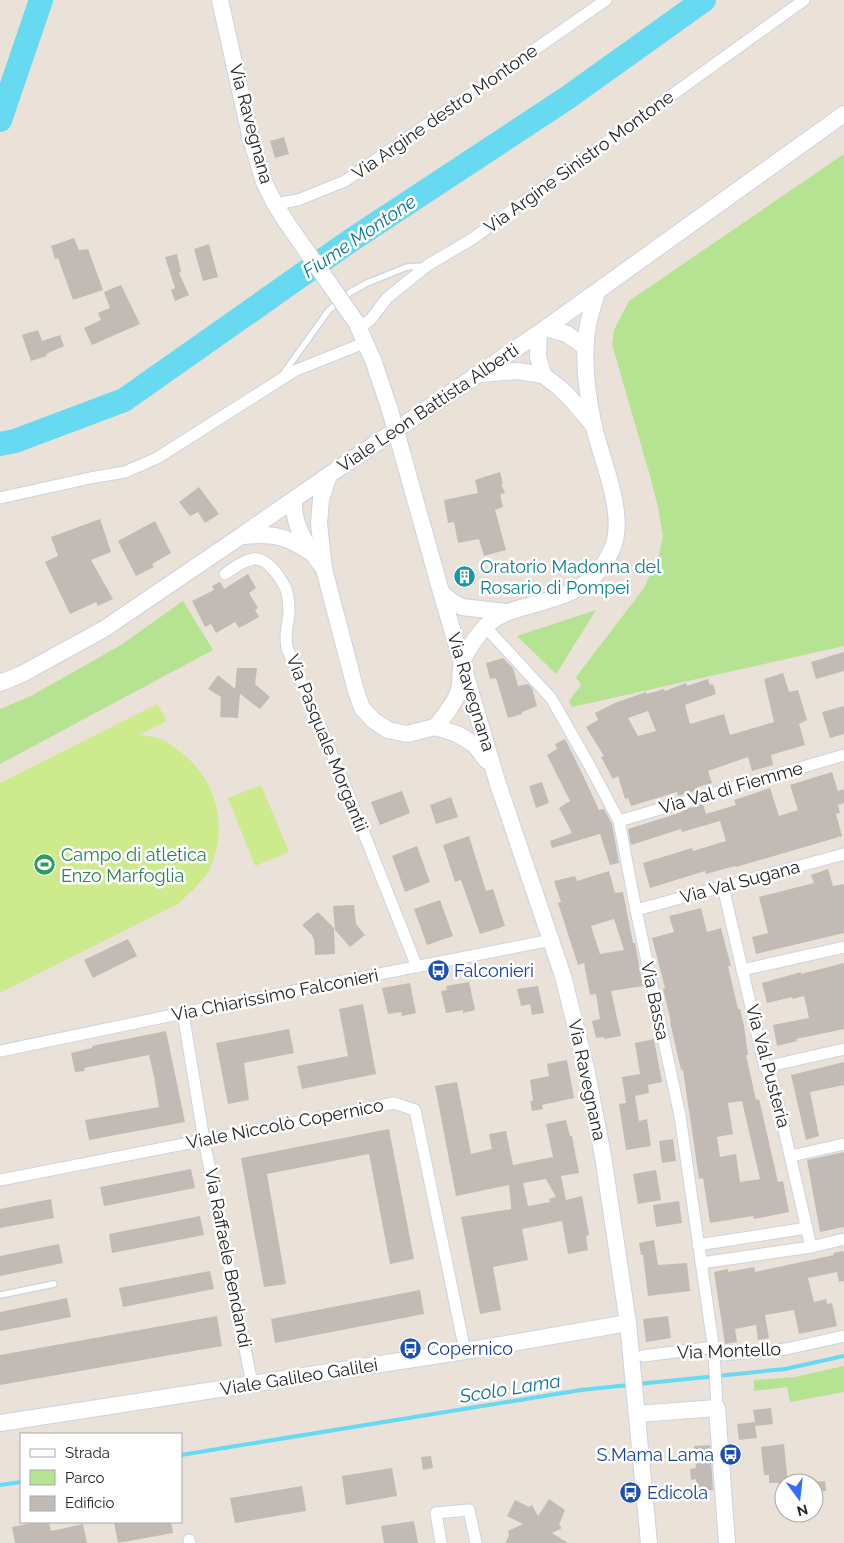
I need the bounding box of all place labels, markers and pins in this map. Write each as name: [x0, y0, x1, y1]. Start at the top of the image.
place label: Oratorio Madonna del Rosario di Pompei: [480, 556, 661, 598]
building icon: Oratorio Madonna del Rosario di Pompei: [452, 565, 476, 589]
place label: Campo di atletica Enzo Marfoglia: [61, 844, 207, 886]
sports icon: Campo di atletica Enzo Marfoglia: [33, 853, 57, 877]
bus stop icon: Falconieri: [426, 959, 450, 983]
place label: Falconieri: [454, 960, 534, 981]
bus stop icon: Copernico: [399, 1337, 423, 1361]
place label: Copernico: [427, 1338, 513, 1359]
bus stop icon: S.Mama Lama: [718, 1443, 742, 1467]
place label: S.Mama Lama: [597, 1444, 714, 1465]
bus stop icon: Edicola: [619, 1481, 643, 1505]
place label: Edicola: [647, 1482, 708, 1503]

